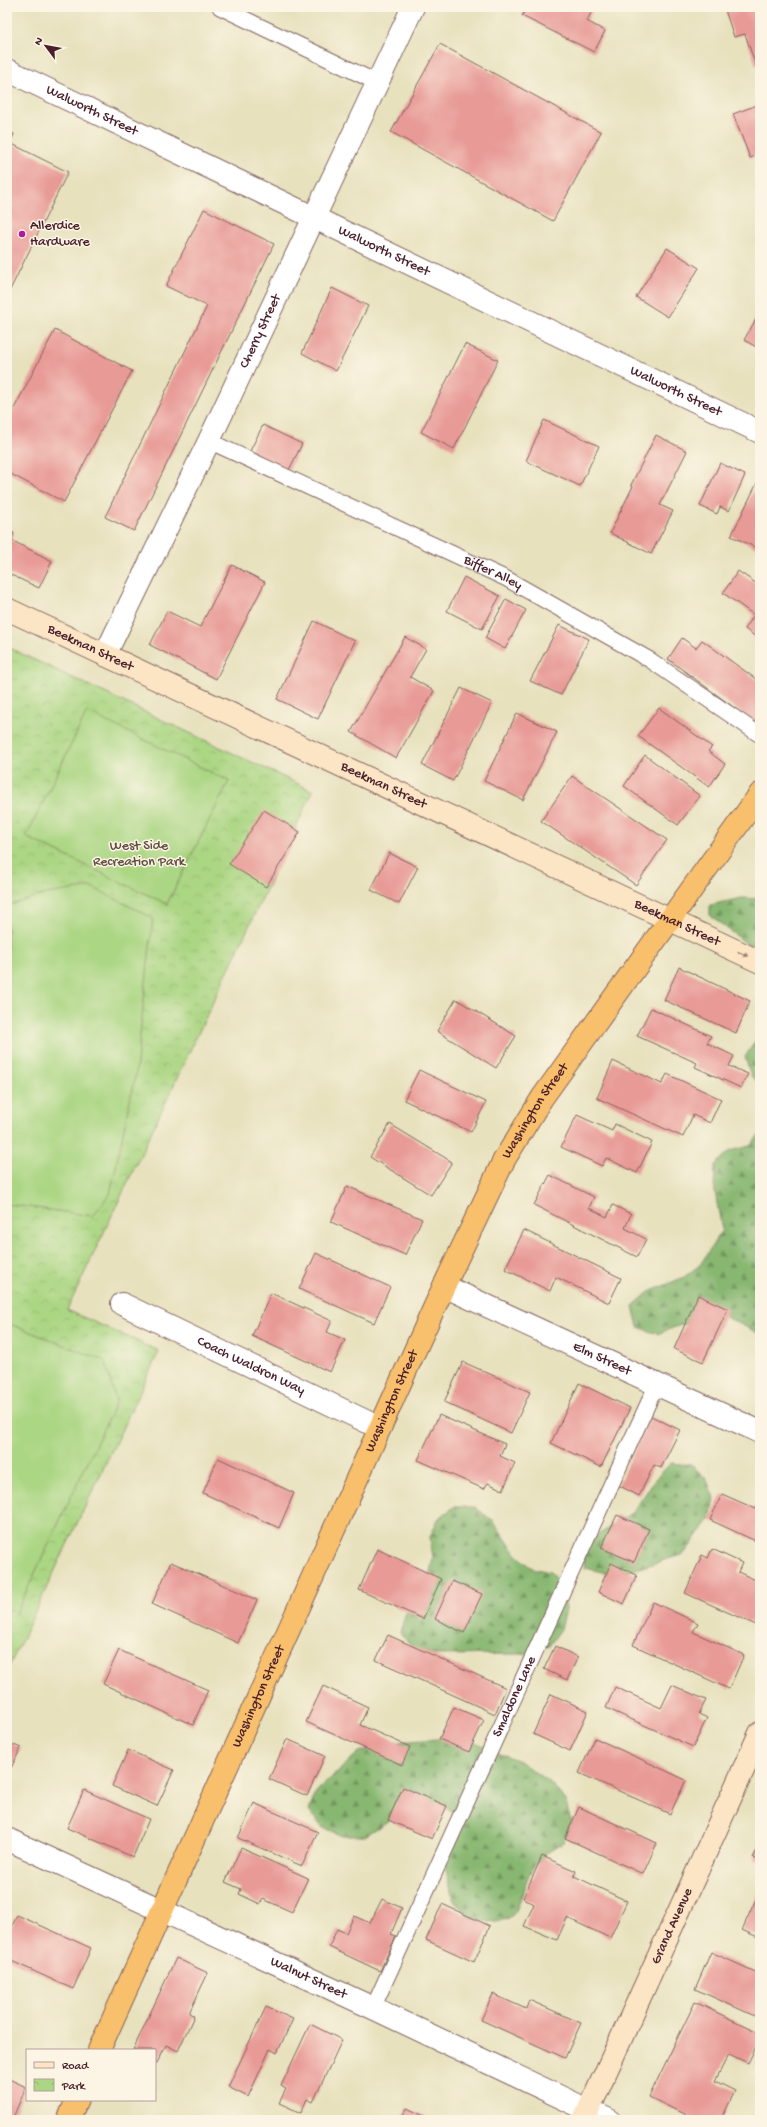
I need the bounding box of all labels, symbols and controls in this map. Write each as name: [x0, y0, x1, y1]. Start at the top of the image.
north arrow: [26, 26, 66, 66]
text: N: [32, 36, 46, 48]
street label: Walworth Street: [43, 81, 142, 141]
place label: Allerdice Hardware: [30, 218, 91, 251]
street label: Walworth Street: [335, 222, 434, 281]
marker: Allerdice Hardware: [17, 229, 27, 239]
street label: Cherry Street: [236, 291, 286, 371]
street label: Walworth Street: [627, 362, 726, 421]
street label: Biffer Alley: [460, 551, 525, 594]
street label: Beekman Street: [44, 620, 137, 676]
street label: Beekman Street: [337, 758, 431, 814]
park label: West Side Recreation Park: [93, 838, 187, 871]
street label: Beekman Street: [630, 895, 724, 951]
one-way arrow: [738, 951, 749, 957]
street label: Washington Street: [498, 1059, 573, 1162]
street label: Coach Waldron Way: [194, 1333, 308, 1399]
street label: Elm Street: [570, 1338, 635, 1380]
street label: Washington Street: [362, 1346, 423, 1455]
street label: Washington Street: [228, 1641, 290, 1750]
street label: Smaldone Lane: [489, 1653, 541, 1740]
street label: Grand Avenue: [647, 1885, 697, 1967]
street label: Walnut Street: [267, 1953, 351, 2004]
legend: [26, 2049, 156, 2101]
text: Road: [62, 2060, 89, 2074]
text: Park: [61, 2080, 87, 2094]

